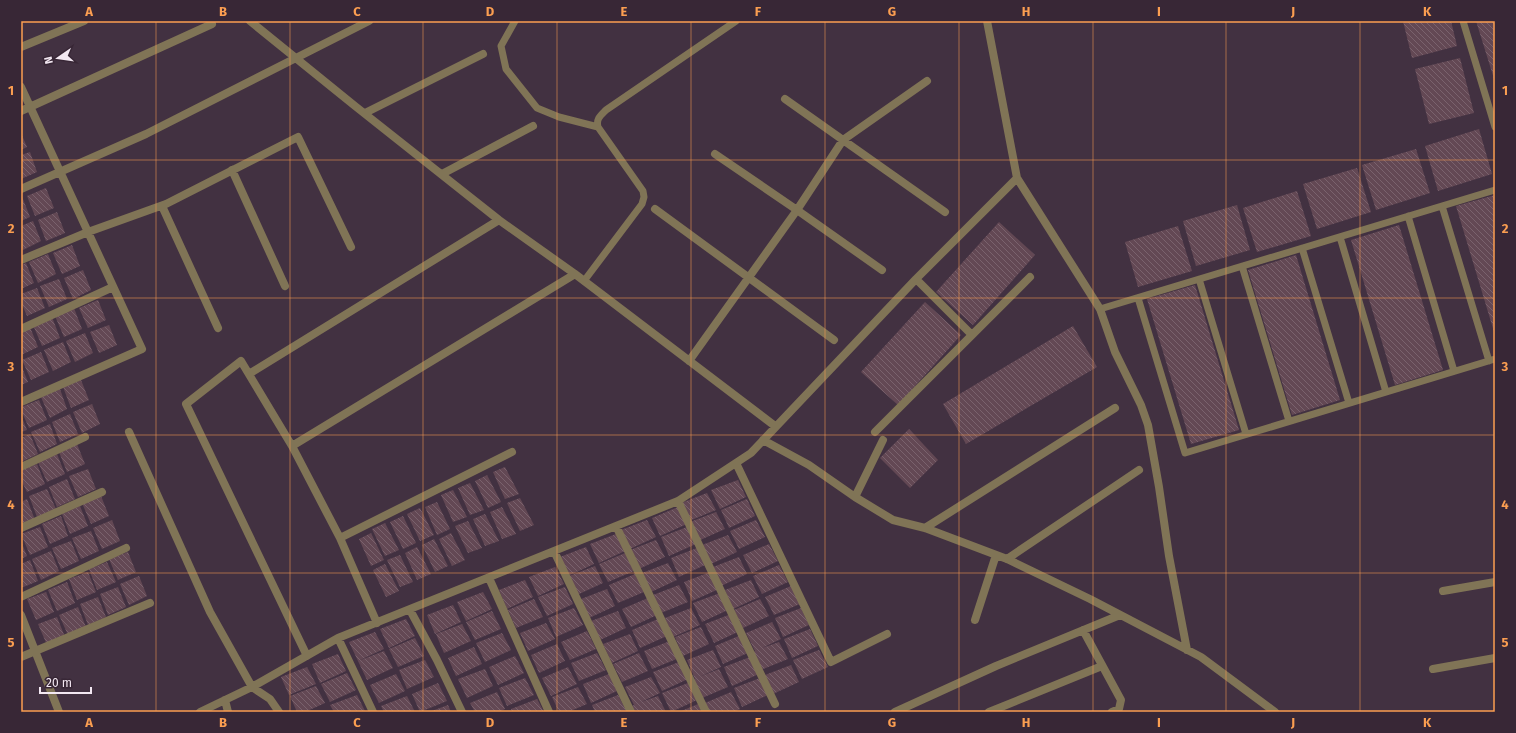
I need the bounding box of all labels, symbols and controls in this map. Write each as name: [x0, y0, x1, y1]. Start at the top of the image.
text: A: [84, 4, 93, 19]
text: B: [219, 4, 227, 19]
text: C: [353, 4, 361, 19]
text: D: [486, 4, 495, 19]
text: E: [621, 4, 628, 19]
text: F: [755, 4, 762, 19]
text: G: [888, 4, 896, 19]
text: H: [1022, 4, 1030, 19]
text: I: [1157, 4, 1161, 19]
text: J: [1290, 4, 1295, 19]
text: K: [1423, 4, 1432, 19]
north arrow: [38, 38, 78, 78]
text: N: [42, 55, 56, 65]
text: 1: [8, 83, 14, 98]
text: 1: [1502, 83, 1508, 98]
text: 2: [8, 221, 15, 236]
text: 2: [1502, 221, 1509, 236]
text: 3: [7, 359, 15, 374]
text: 3: [1501, 359, 1509, 374]
text: 4: [7, 497, 15, 512]
text: 4: [1501, 497, 1509, 512]
text: 5: [8, 635, 15, 650]
text: 5: [1502, 635, 1509, 650]
scale bar: [40, 669, 91, 695]
text: 20 m: [46, 676, 72, 690]
text: A: [84, 715, 93, 730]
text: B: [219, 715, 227, 730]
text: C: [353, 715, 361, 730]
text: D: [486, 715, 495, 730]
text: E: [621, 715, 628, 730]
text: F: [755, 715, 762, 730]
text: G: [888, 715, 896, 730]
text: H: [1022, 715, 1030, 730]
text: I: [1157, 715, 1161, 730]
text: J: [1290, 715, 1295, 730]
text: K: [1423, 715, 1432, 730]

